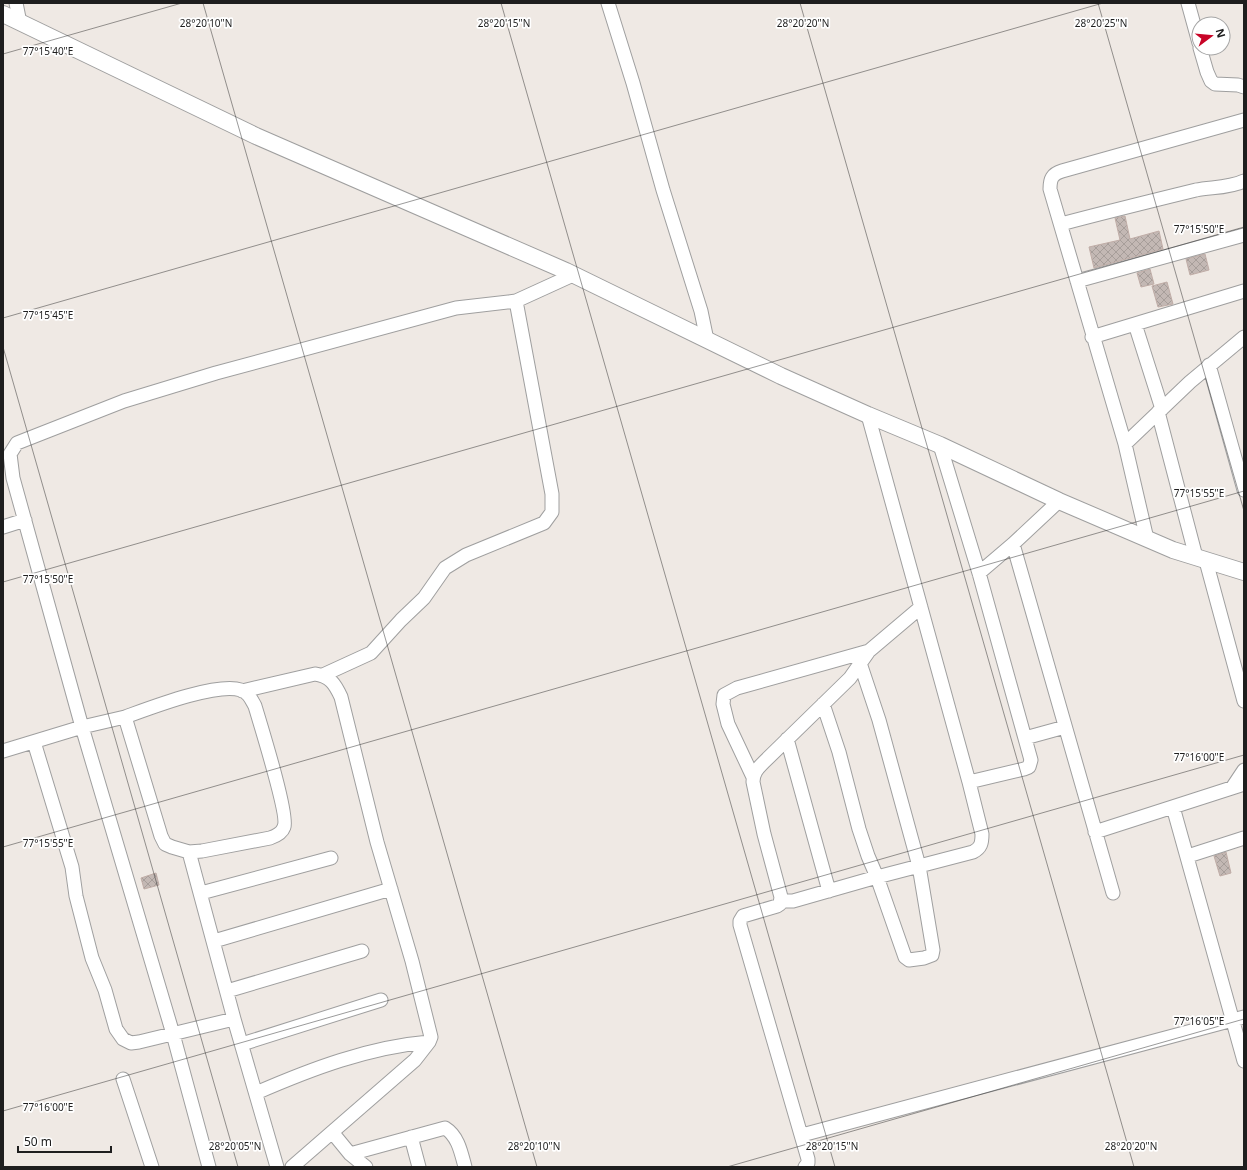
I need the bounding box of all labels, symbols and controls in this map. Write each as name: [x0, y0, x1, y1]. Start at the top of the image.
text: 28°20'10"N: [180, 16, 232, 30]
text: 28°20'15"N: [478, 16, 530, 30]
text: 28°20'20"N: [777, 16, 829, 30]
text: 28°20'25"N: [1075, 16, 1127, 30]
north arrow: [1191, 16, 1231, 56]
text: N: [1213, 27, 1230, 39]
text: 77°15'40"E: [23, 44, 73, 58]
text: 77°15'50"E: [1174, 222, 1224, 236]
text: 77°15'45"E: [23, 308, 73, 322]
text: 77°15'55"E: [1174, 486, 1224, 500]
text: 77°15'50"E: [23, 572, 73, 586]
text: 77°16'00"E: [1174, 750, 1224, 764]
text: 77°15'55"E: [23, 836, 73, 850]
text: 77°16'05"E: [1174, 1014, 1224, 1028]
text: 77°16'00"E: [23, 1100, 73, 1114]
scale bar: [18, 1128, 111, 1154]
text: 50 m: [24, 1133, 52, 1150]
text: 28°20'05"N: [209, 1139, 261, 1153]
text: 28°20'10"N: [508, 1139, 560, 1153]
text: 28°20'15"N: [806, 1139, 858, 1153]
text: 28°20'20"N: [1105, 1139, 1157, 1153]

